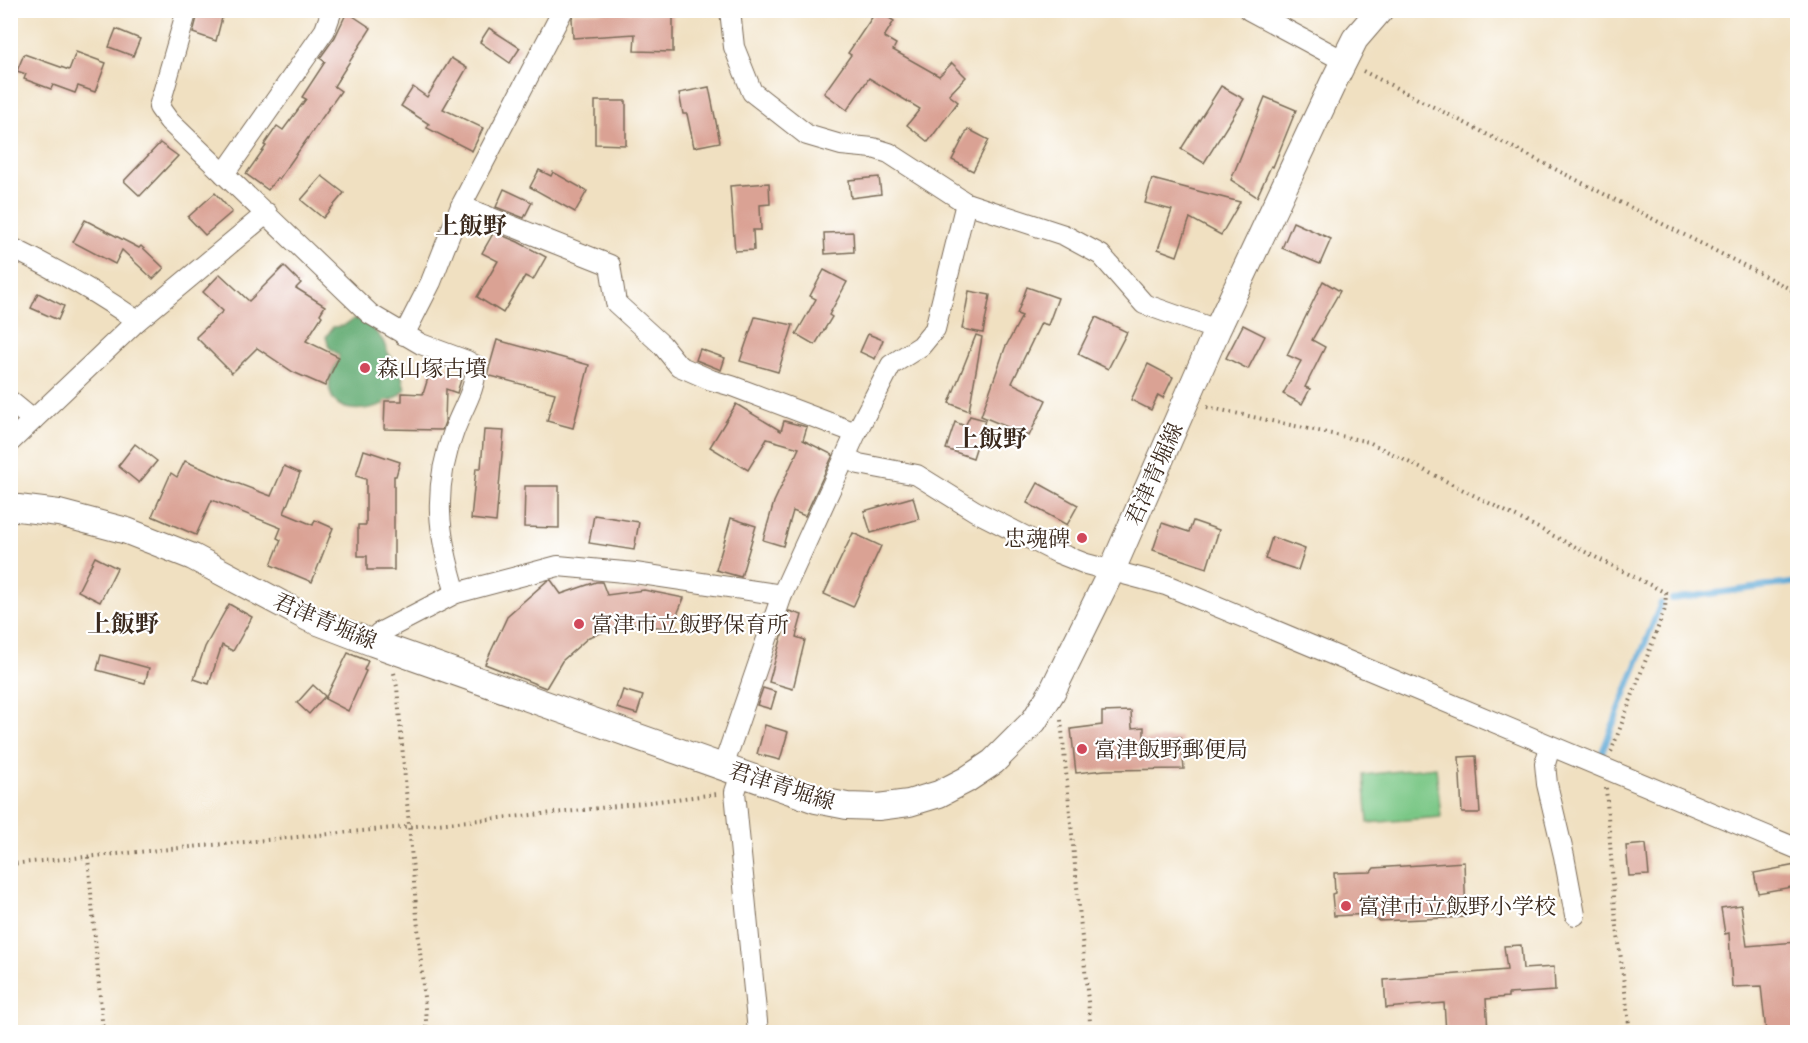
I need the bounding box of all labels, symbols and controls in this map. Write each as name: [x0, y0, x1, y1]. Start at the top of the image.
district label: 上飯野: [435, 210, 507, 241]
place label: 森山塚古墳: [377, 354, 487, 383]
marker: 森山塚古墳: [358, 361, 372, 375]
street label: 君津青堀線: [1118, 418, 1190, 530]
district label: 上飯野: [955, 423, 1027, 454]
place label: 忠魂碑: [1004, 524, 1070, 553]
marker: 忠魂碑: [1075, 531, 1089, 545]
street label: 君津青堀線: [269, 586, 381, 656]
district label: 上飯野: [87, 608, 159, 639]
place label: 富津市立飯野保育所: [591, 610, 789, 639]
marker: 富津市立飯野保育所: [572, 617, 586, 631]
place label: 富津飯野郵便局: [1094, 735, 1248, 764]
marker: 富津飯野郵便局: [1075, 742, 1089, 756]
street label: 君津青堀線: [725, 755, 839, 817]
place label: 富津市立飯野小学校: [1358, 892, 1556, 921]
marker: 富津市立飯野小学校: [1339, 899, 1353, 913]

